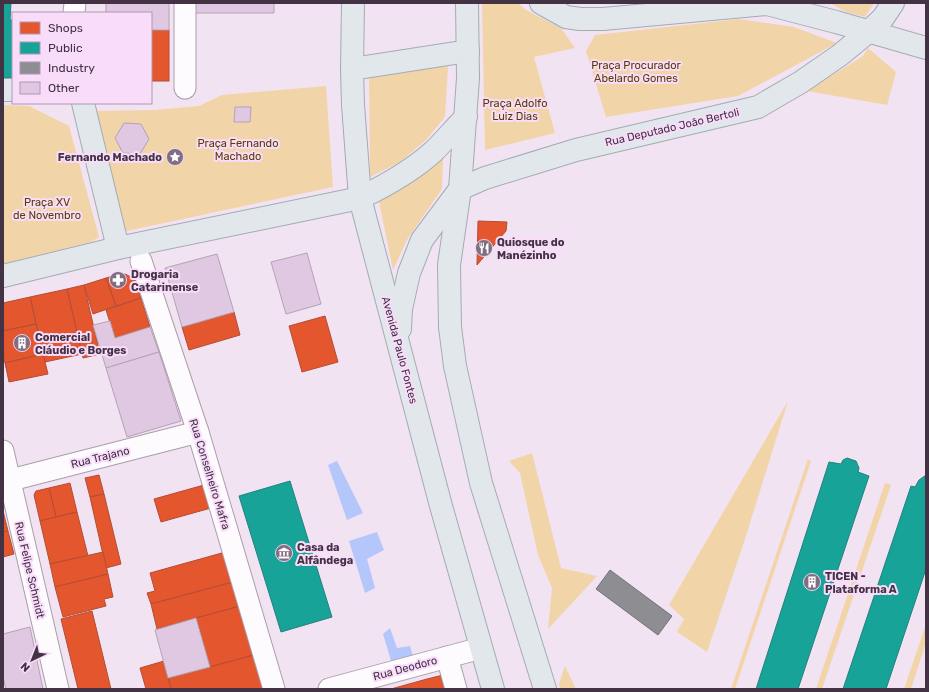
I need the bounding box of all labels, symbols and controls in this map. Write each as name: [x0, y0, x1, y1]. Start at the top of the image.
legend: [12, 12, 152, 104]
text: Shops: [48, 21, 83, 35]
text: Public: [48, 41, 83, 55]
park label: Praça Procurador Abelardo Gomes: [591, 59, 682, 85]
text: Industry: [48, 61, 95, 75]
text: Other: [48, 81, 80, 95]
park label: Praça Adolfo Luiz Dias: [482, 97, 548, 123]
street label: Rua Deputado João Bertoli: [604, 106, 741, 149]
park label: Praça Fernando Machado: [198, 137, 278, 163]
place icon: Fernando Machado: [165, 147, 185, 167]
place label: Fernando Machado: [58, 151, 162, 164]
park label: Praça XV de Novembro: [13, 196, 81, 222]
place label: Quiosque do Manézinho: [497, 236, 565, 262]
restaurant icon: Quiosque do Manézinho: [474, 238, 494, 258]
place label: Drogaria Catarinense: [131, 268, 199, 294]
pharmacy icon: Drogaria Catarinense: [108, 270, 128, 290]
street label: Avenida Paulo Fontes: [379, 295, 420, 405]
place label: Comercial Cláudio e Borges: [35, 331, 126, 357]
building icon: Comercial Cláudio e Borges: [12, 333, 32, 353]
street label: Rua Conselheiro Mafra: [186, 417, 233, 531]
street label: Rua Trajano: [69, 444, 131, 471]
street label: Rua Felipe Schmidt: [12, 521, 47, 620]
place label: Casa da Alfândega: [297, 541, 353, 567]
museum icon: Casa da Alfândega: [274, 543, 294, 563]
place label: TICEN - Plataforma A: [825, 570, 897, 596]
building icon: TICEN - Plataforma A: [802, 572, 822, 592]
north arrow: [12, 640, 52, 680]
street label: Rua Deodoro: [372, 654, 439, 683]
text: N: [18, 659, 33, 674]

